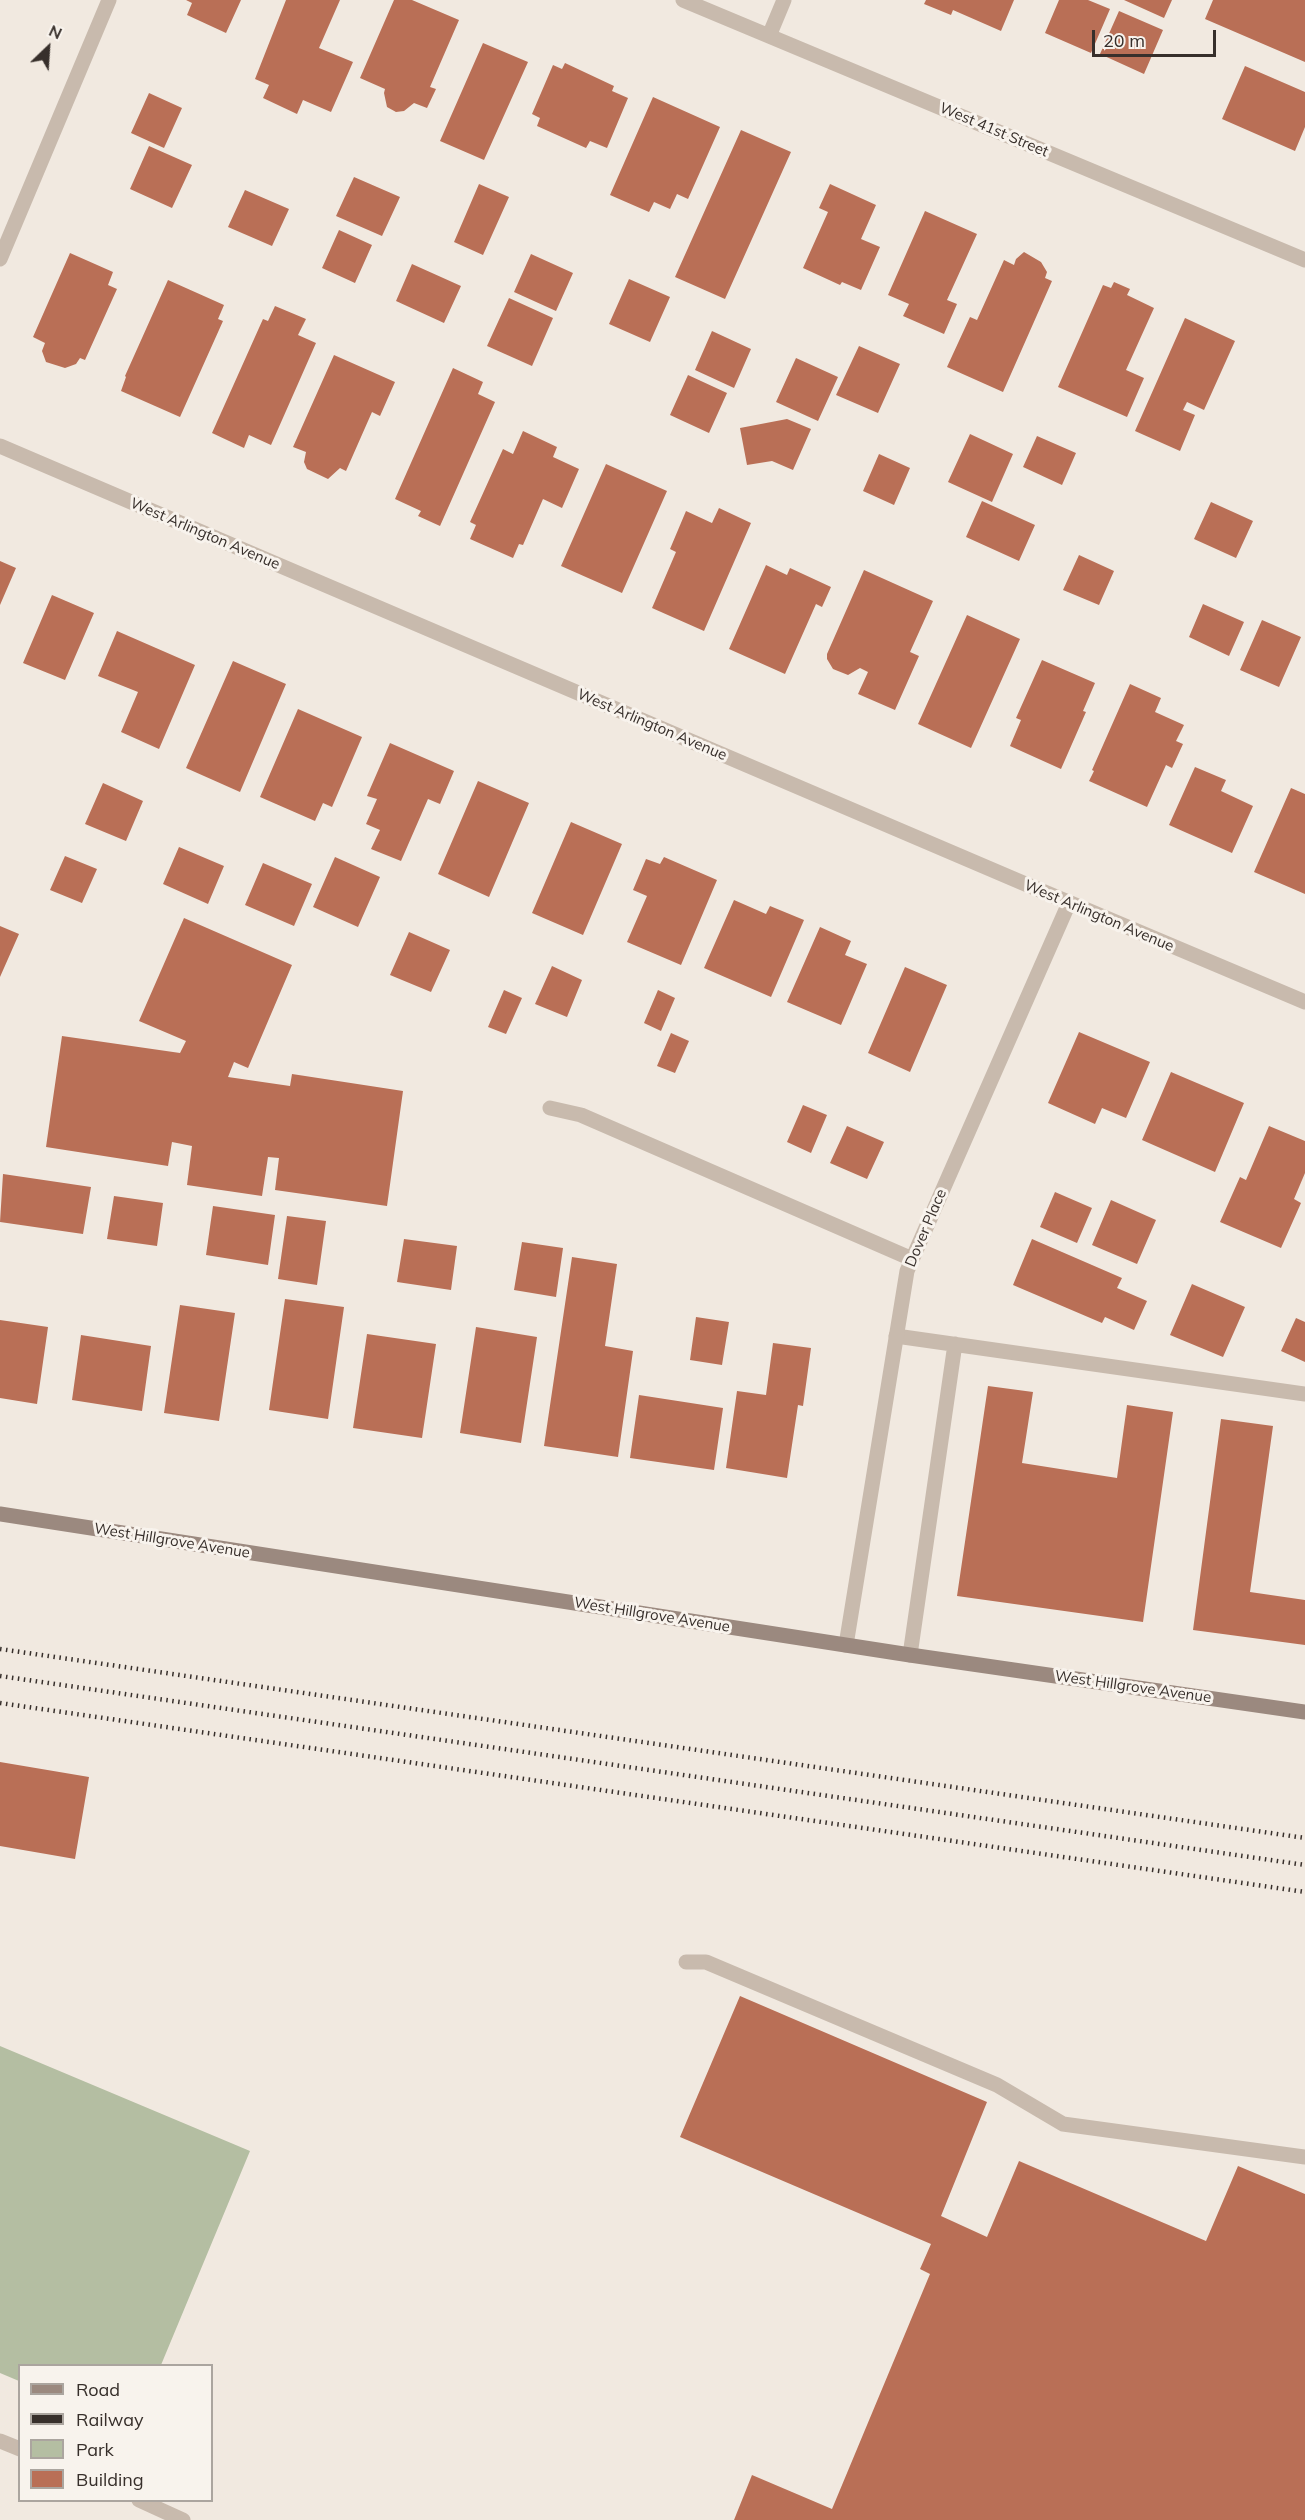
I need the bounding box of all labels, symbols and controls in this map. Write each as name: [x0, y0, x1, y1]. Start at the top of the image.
north arrow: [18, 18, 78, 78]
scale bar: [1095, 18, 1220, 56]
text: N: [46, 20, 65, 43]
text: 20 m: [1103, 29, 1145, 52]
street label: West 41st Street: [937, 99, 1051, 161]
street label: West Arlington Avenue: [128, 494, 282, 574]
street label: West Arlington Avenue: [575, 685, 729, 765]
street label: West Arlington Avenue: [1022, 876, 1176, 956]
street label: Dover Place: [902, 1186, 950, 1270]
street label: West Hillgrove Avenue: [93, 1520, 251, 1562]
street label: West Hillgrove Avenue: [573, 1594, 731, 1636]
street label: West Hillgrove Avenue: [1054, 1667, 1212, 1707]
legend: [18, 2364, 213, 2502]
text: Road: [76, 2378, 120, 2401]
text: Railway: [76, 2408, 144, 2431]
text: Park: [76, 2438, 114, 2461]
text: Building: [76, 2468, 144, 2491]

